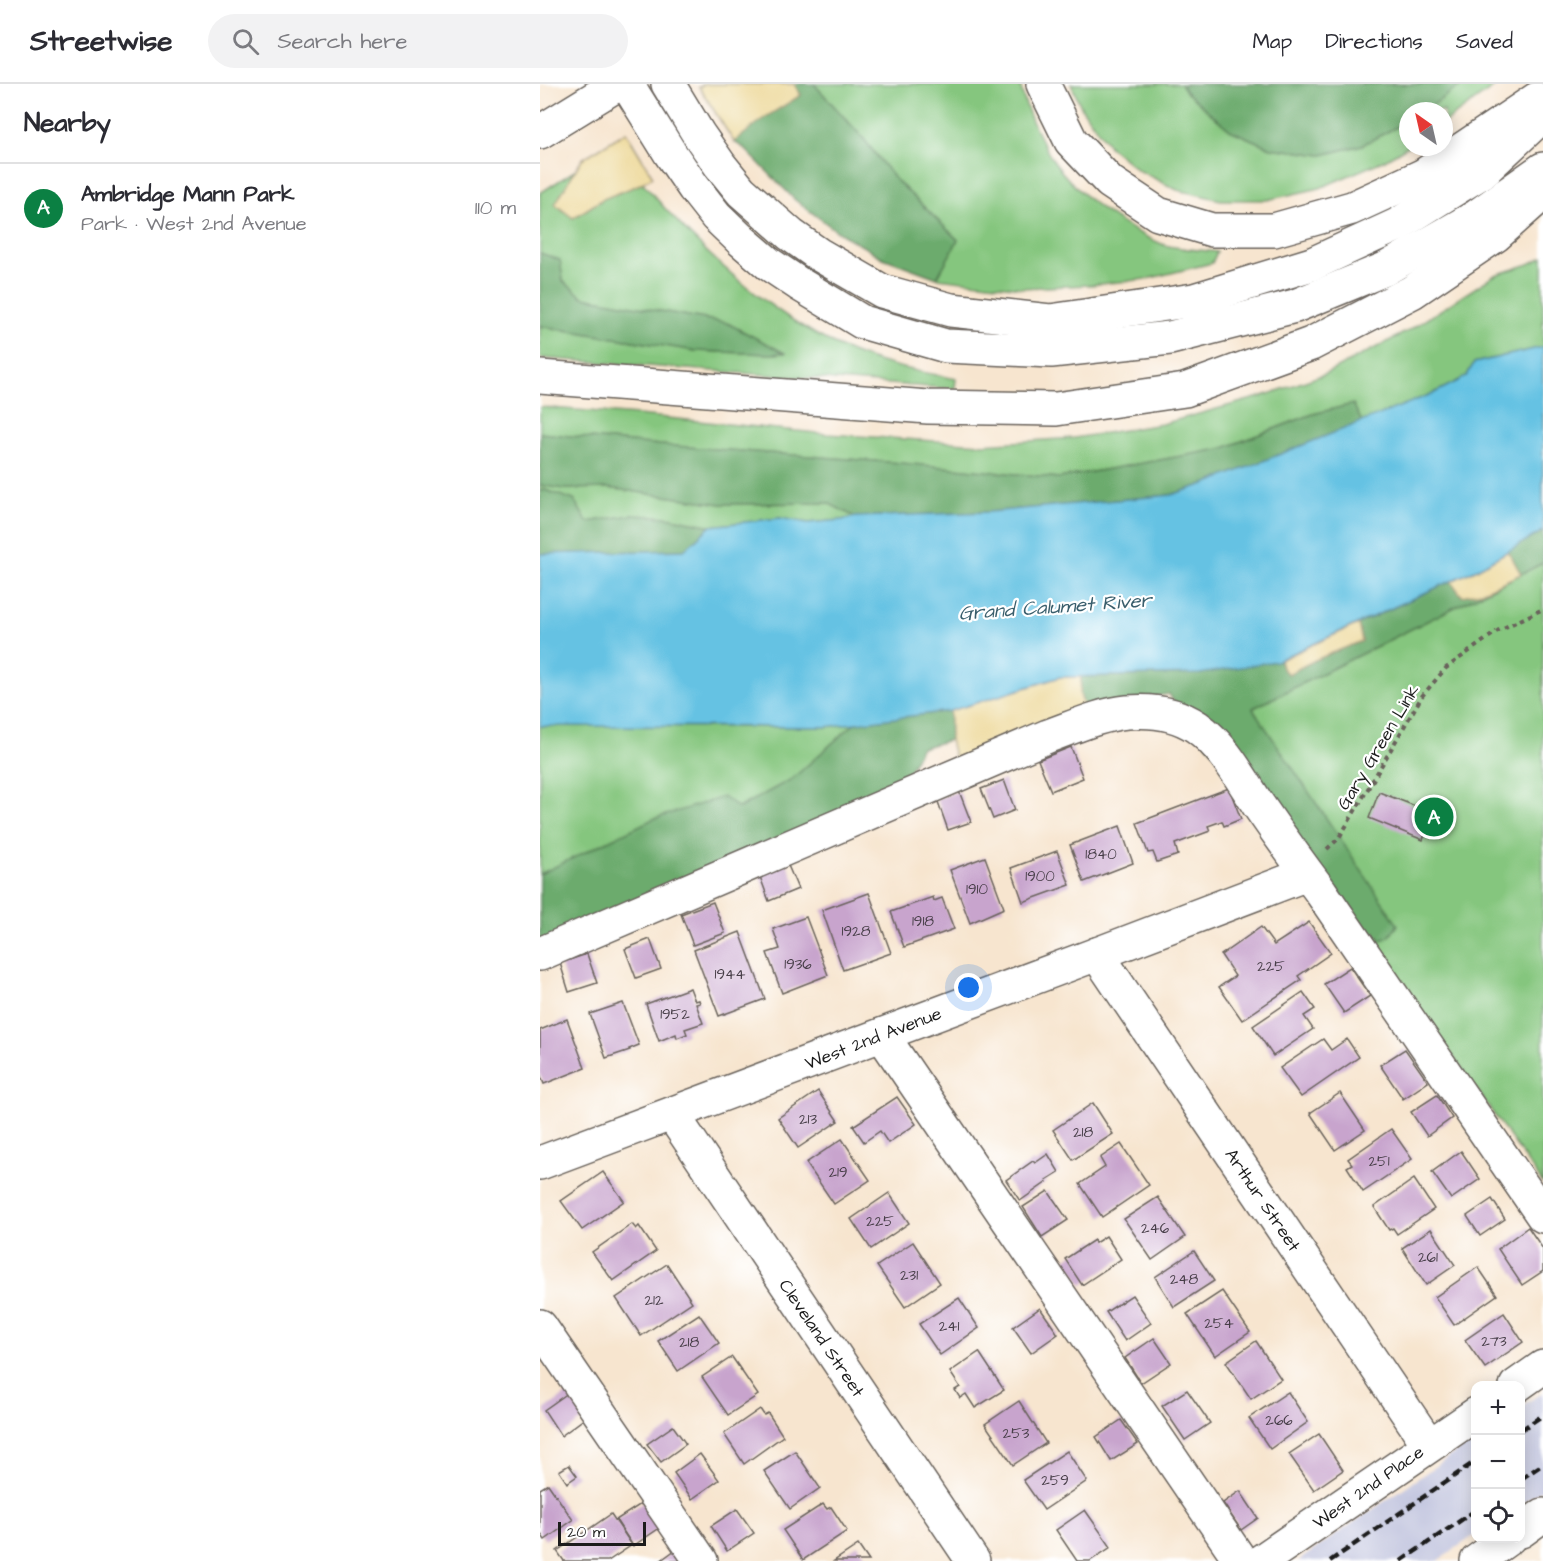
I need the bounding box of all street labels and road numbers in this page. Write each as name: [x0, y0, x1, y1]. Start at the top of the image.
street label: Gary Green Link: [1331, 680, 1427, 815]
street label: West 2nd Avenue: [801, 1001, 945, 1076]
street label: Arthur Street: [1219, 1144, 1307, 1257]
street label: Cleveland Street: [773, 1274, 871, 1403]
street label: West 2nd Place: [1308, 1440, 1429, 1535]

